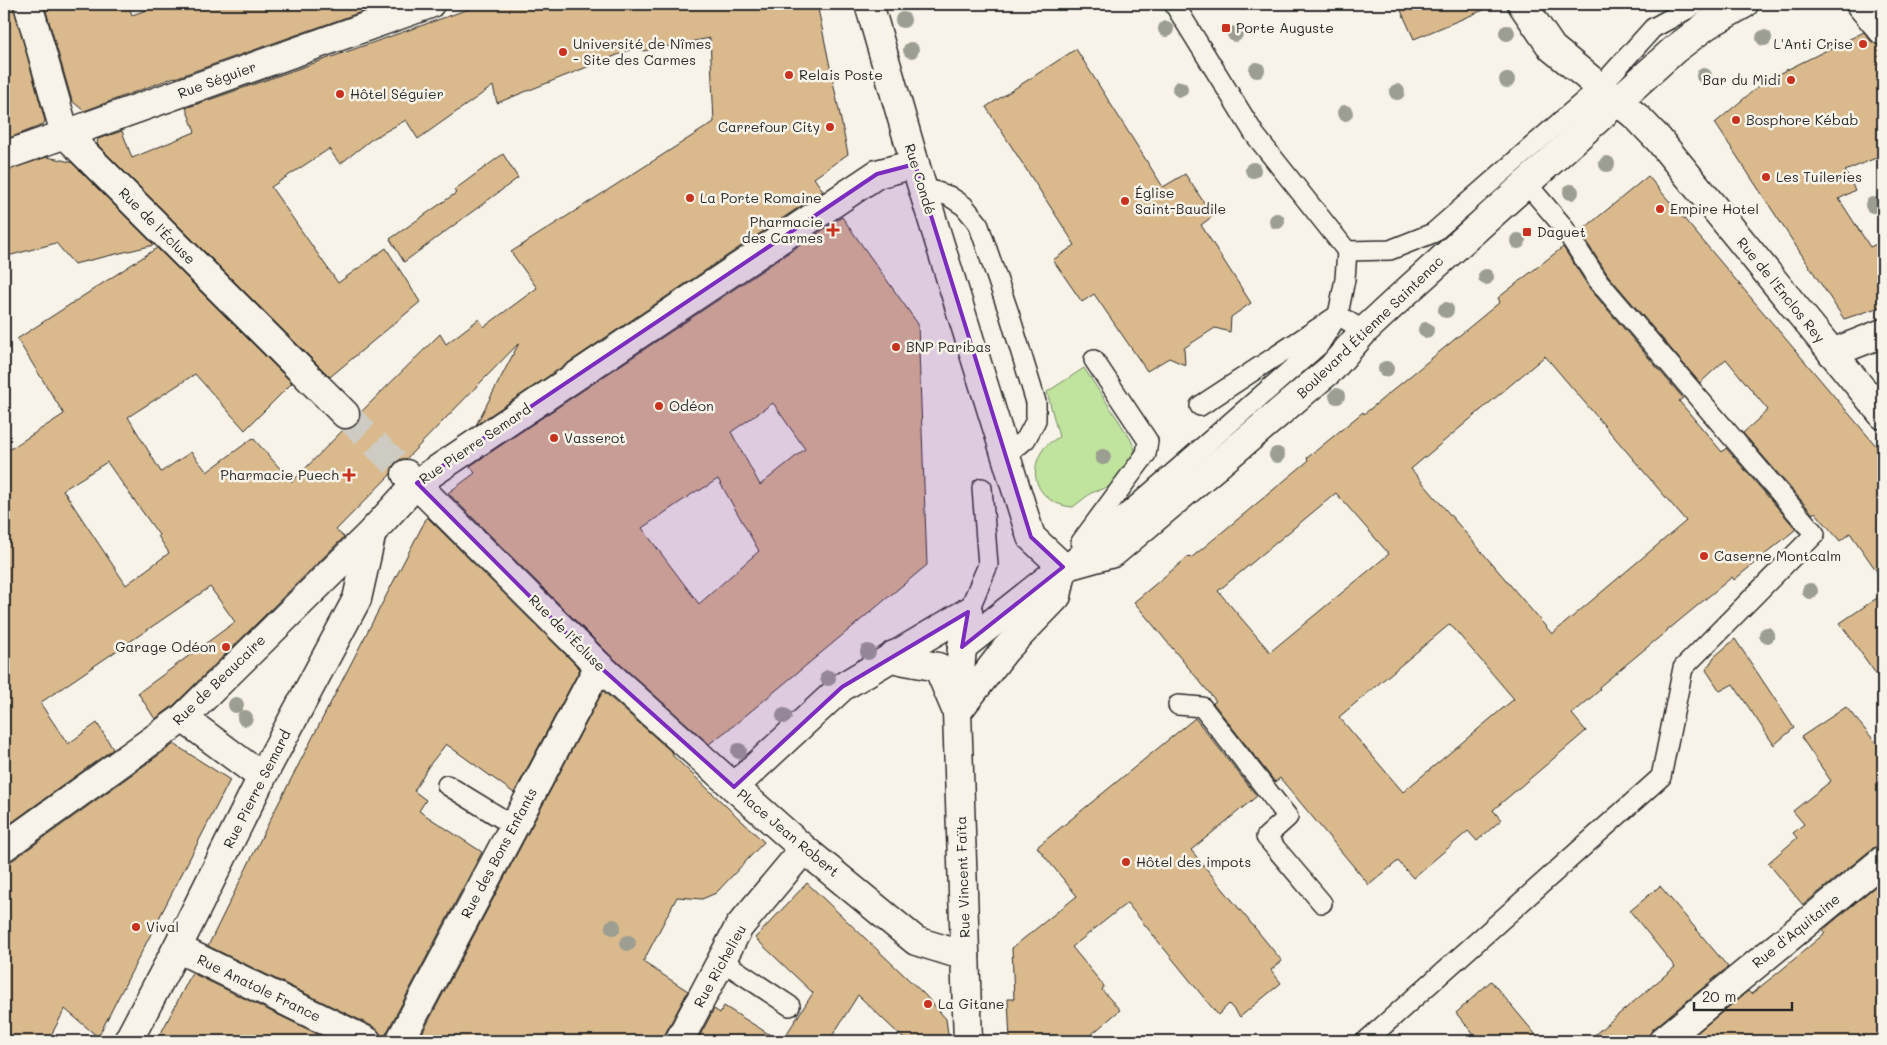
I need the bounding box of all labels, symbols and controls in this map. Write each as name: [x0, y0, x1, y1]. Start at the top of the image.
place label: Porte Auguste: [1236, 18, 1334, 37]
marker: Porte Auguste: [1220, 22, 1232, 34]
place label: Université de Nîmes - Site des Carmes: [573, 34, 711, 69]
place label: L'Anti Crise: [1773, 34, 1853, 53]
marker: L'Anti Crise: [1857, 38, 1869, 50]
marker: Université de Nîmes - Site des Carmes: [557, 46, 569, 58]
street label: Rue Séguier: [175, 57, 259, 103]
place label: Relais Poste: [799, 65, 883, 84]
marker: Relais Poste: [783, 69, 795, 81]
place label: Bar du Midi: [1702, 70, 1781, 89]
marker: Bar du Midi: [1785, 74, 1797, 86]
place label: Hôtel Séguier: [350, 84, 444, 103]
marker: Hôtel Séguier: [334, 88, 346, 100]
place label: Bosphore Kébab: [1746, 110, 1859, 129]
marker: Bosphore Kébab: [1730, 114, 1742, 126]
place label: Carrefour City: [718, 117, 820, 136]
marker: Carrefour City: [824, 121, 836, 133]
street label: Rue Condé: [901, 141, 940, 217]
place label: Les Tuileries: [1776, 167, 1862, 186]
marker: Les Tuileries: [1760, 171, 1772, 183]
street label: Rue de l'Écluse: [115, 183, 200, 268]
place label: Église Saint-Baudile: [1135, 183, 1226, 218]
place label: La Porte Romaine: [700, 188, 822, 207]
marker: La Porte Romaine: [684, 192, 696, 204]
marker: Église Saint-Baudile: [1119, 195, 1131, 207]
place label: Empire Hotel: [1670, 199, 1759, 218]
marker: Empire Hotel: [1654, 203, 1666, 215]
place label: Pharmacie des Carmes: [742, 212, 823, 247]
place label: Daguet: [1537, 222, 1586, 241]
marker: Pharmacie des Carmes: [827, 224, 839, 236]
marker: Daguet: [1521, 226, 1533, 238]
street label: Rue de l'Enclos Rey: [1733, 233, 1830, 346]
street label: Boulevard Étienne Saintenac: [1292, 251, 1447, 402]
place label: BNP Paribas: [906, 337, 991, 356]
marker: BNP Paribas: [890, 341, 902, 353]
place label: Odéon: [669, 396, 714, 415]
street label: Rue Pierre Semard: [415, 399, 534, 488]
marker: Odéon: [653, 400, 665, 412]
place label: Vasserot: [564, 428, 626, 447]
marker: Vasserot: [548, 432, 560, 444]
place label: Pharmacie Puech: [220, 465, 339, 484]
marker: Pharmacie Puech: [343, 469, 355, 481]
place label: Caserne Montcalm: [1714, 546, 1841, 565]
marker: Caserne Montcalm: [1698, 550, 1710, 562]
street label: Rue de l'Écluse: [525, 590, 610, 675]
street label: Rue de Beaucaire: [168, 630, 269, 729]
place label: Garage Odéon: [115, 637, 216, 656]
marker: Garage Odéon: [220, 641, 232, 653]
street label: Rue Pierre Semard: [218, 726, 295, 851]
street label: Rue des Bons Enfants: [456, 784, 541, 921]
street label: Place Jean Robert: [733, 784, 843, 881]
street label: Rue Vincent Faïta: [951, 816, 974, 938]
place label: Hôtel des impots: [1136, 852, 1251, 871]
marker: Hôtel des impots: [1120, 856, 1132, 868]
street label: Rue d'Aquitaine: [1748, 889, 1844, 972]
place label: Vival: [146, 917, 179, 936]
marker: Vival: [130, 921, 142, 933]
street label: Rue Richelieu: [689, 921, 750, 1011]
street label: Rue Anatole France: [194, 949, 324, 1026]
scale bar: [1694, 980, 1792, 1012]
text: 20 m: [1702, 986, 1736, 1006]
place label: La Gitane: [938, 994, 1005, 1013]
marker: La Gitane: [922, 998, 934, 1010]

